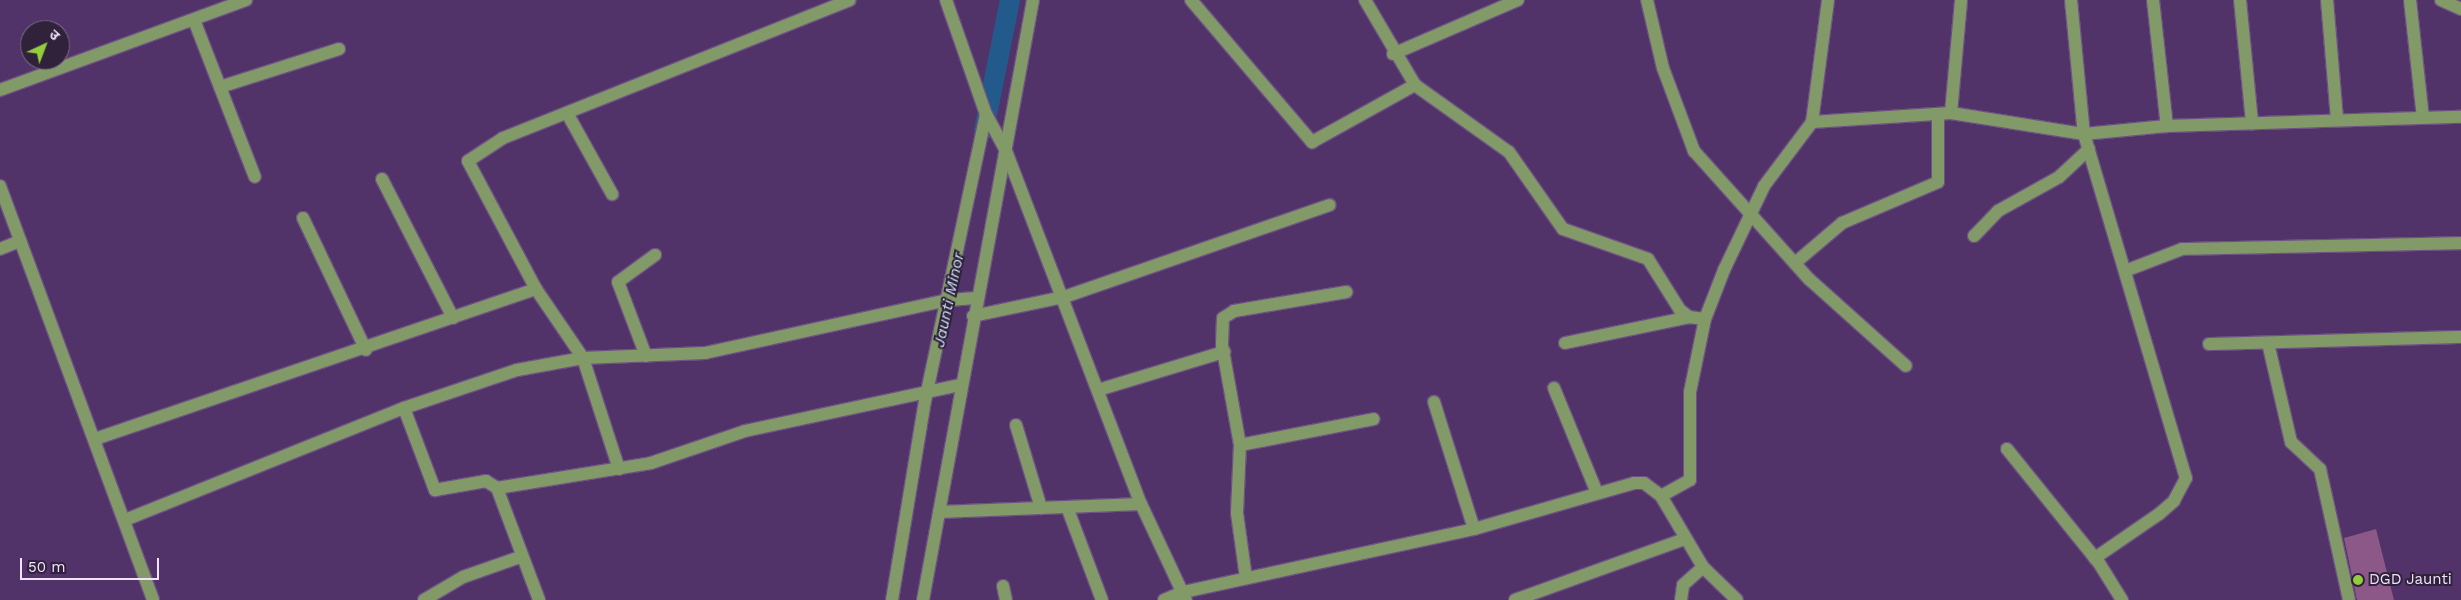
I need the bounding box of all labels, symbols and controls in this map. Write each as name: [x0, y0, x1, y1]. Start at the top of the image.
north arrow: [20, 20, 70, 70]
text: उ: [46, 26, 63, 43]
water label: Jaunti Minor: [930, 251, 968, 349]
scale bar: [22, 548, 161, 580]
text: 50 m: [28, 558, 65, 576]
place label: DGD Jaunti: [2369, 571, 2452, 589]
marker: DGD Jaunti: [2351, 573, 2365, 587]

